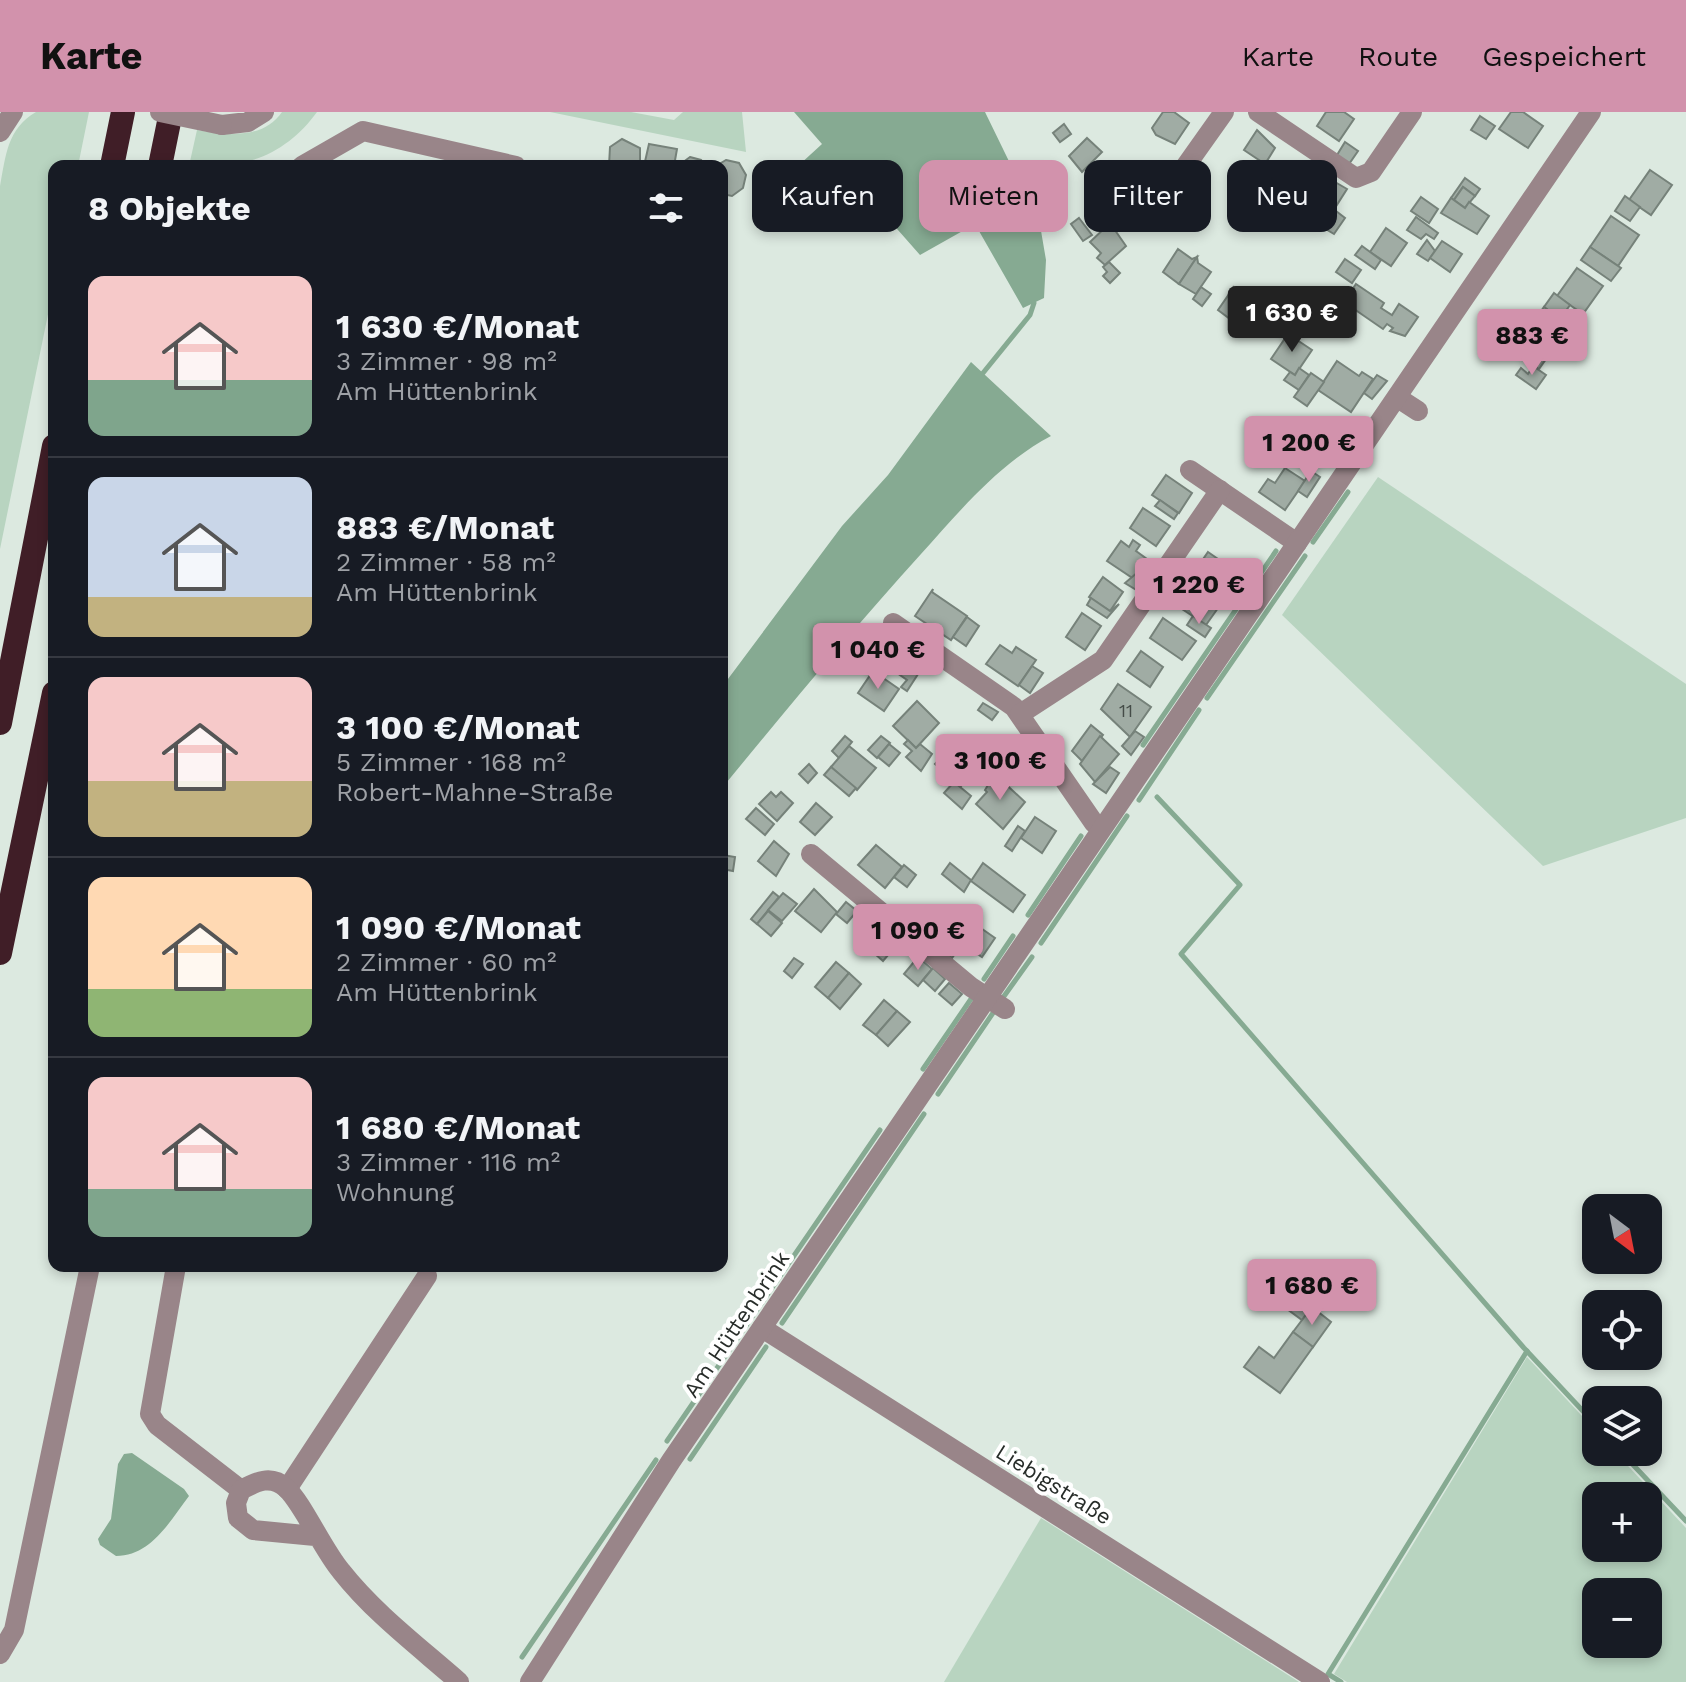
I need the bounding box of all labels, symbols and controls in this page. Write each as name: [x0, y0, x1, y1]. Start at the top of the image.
text: Karte: [40, 34, 143, 78]
text: Karte: [1242, 40, 1314, 73]
text: Route: [1358, 40, 1438, 73]
text: Gespeichert: [1482, 40, 1646, 73]
chip: Kaufen: [752, 160, 903, 232]
chip: Mieten: [919, 160, 1068, 232]
chip: Filter: [1084, 160, 1211, 232]
chip: Neu: [1227, 160, 1337, 232]
icon: filters: [644, 186, 688, 230]
text: 8 Objekte: [88, 188, 251, 228]
pin: 1 630 €: [1218, 286, 1366, 354]
text: 1 630 €: [1246, 297, 1338, 327]
text: 1 630 €/Monat: [336, 306, 579, 346]
icon: home: [152, 308, 248, 404]
pin: 883 €: [1476, 309, 1588, 377]
text: 883 €: [1495, 320, 1569, 350]
text: 3 Zimmer · 98 m²: [336, 346, 557, 376]
text: Am Hüttenbrink: [336, 376, 538, 406]
pin: 1 200 €: [1235, 416, 1383, 484]
text: 1 200 €: [1262, 427, 1356, 457]
text: 883 €/Monat: [336, 507, 554, 547]
icon: home: [152, 509, 248, 605]
text: 2 Zimmer · 58 m²: [336, 547, 556, 577]
pin: 1 220 €: [1125, 558, 1273, 626]
text: 1 220 €: [1153, 569, 1245, 599]
text: Am Hüttenbrink: [336, 577, 538, 607]
pin: 1 040 €: [804, 623, 952, 691]
text: 1 040 €: [831, 634, 925, 664]
house number: 11: [1119, 700, 1133, 721]
text: 3 100 €/Monat: [336, 707, 580, 747]
icon: home: [152, 709, 248, 805]
pin: 3 100 €: [926, 734, 1074, 802]
text: 3 100 €: [953, 745, 1047, 775]
text: 5 Zimmer · 168 m²: [336, 747, 566, 777]
text: Robert-Mahne-Straße: [336, 777, 614, 807]
pin: 1 090 €: [844, 904, 992, 972]
text: 1 090 €/Monat: [336, 907, 581, 947]
icon: home: [152, 909, 248, 1005]
text: 1 090 €: [871, 915, 965, 945]
text: 2 Zimmer · 60 m²: [336, 947, 557, 977]
text: Am Hüttenbrink: [336, 977, 538, 1007]
text: 1 680 €/Monat: [336, 1107, 580, 1147]
icon: home: [152, 1109, 248, 1205]
text: 3 Zimmer · 116 m²: [336, 1147, 560, 1177]
text: Wohnung: [336, 1177, 454, 1207]
north arrow: [1582, 1194, 1662, 1274]
map controls: [1582, 1194, 1662, 1658]
street label: Am Hüttenbrink: [678, 1247, 794, 1402]
pin: 1 680 €: [1238, 1259, 1386, 1327]
text: 1 680 €: [1265, 1270, 1359, 1300]
button: locate: [1582, 1290, 1662, 1370]
button: layers: [1582, 1386, 1662, 1466]
street label: Liebigstraße: [991, 1439, 1116, 1530]
button: +: [1582, 1482, 1662, 1562]
button: −: [1582, 1578, 1662, 1658]

